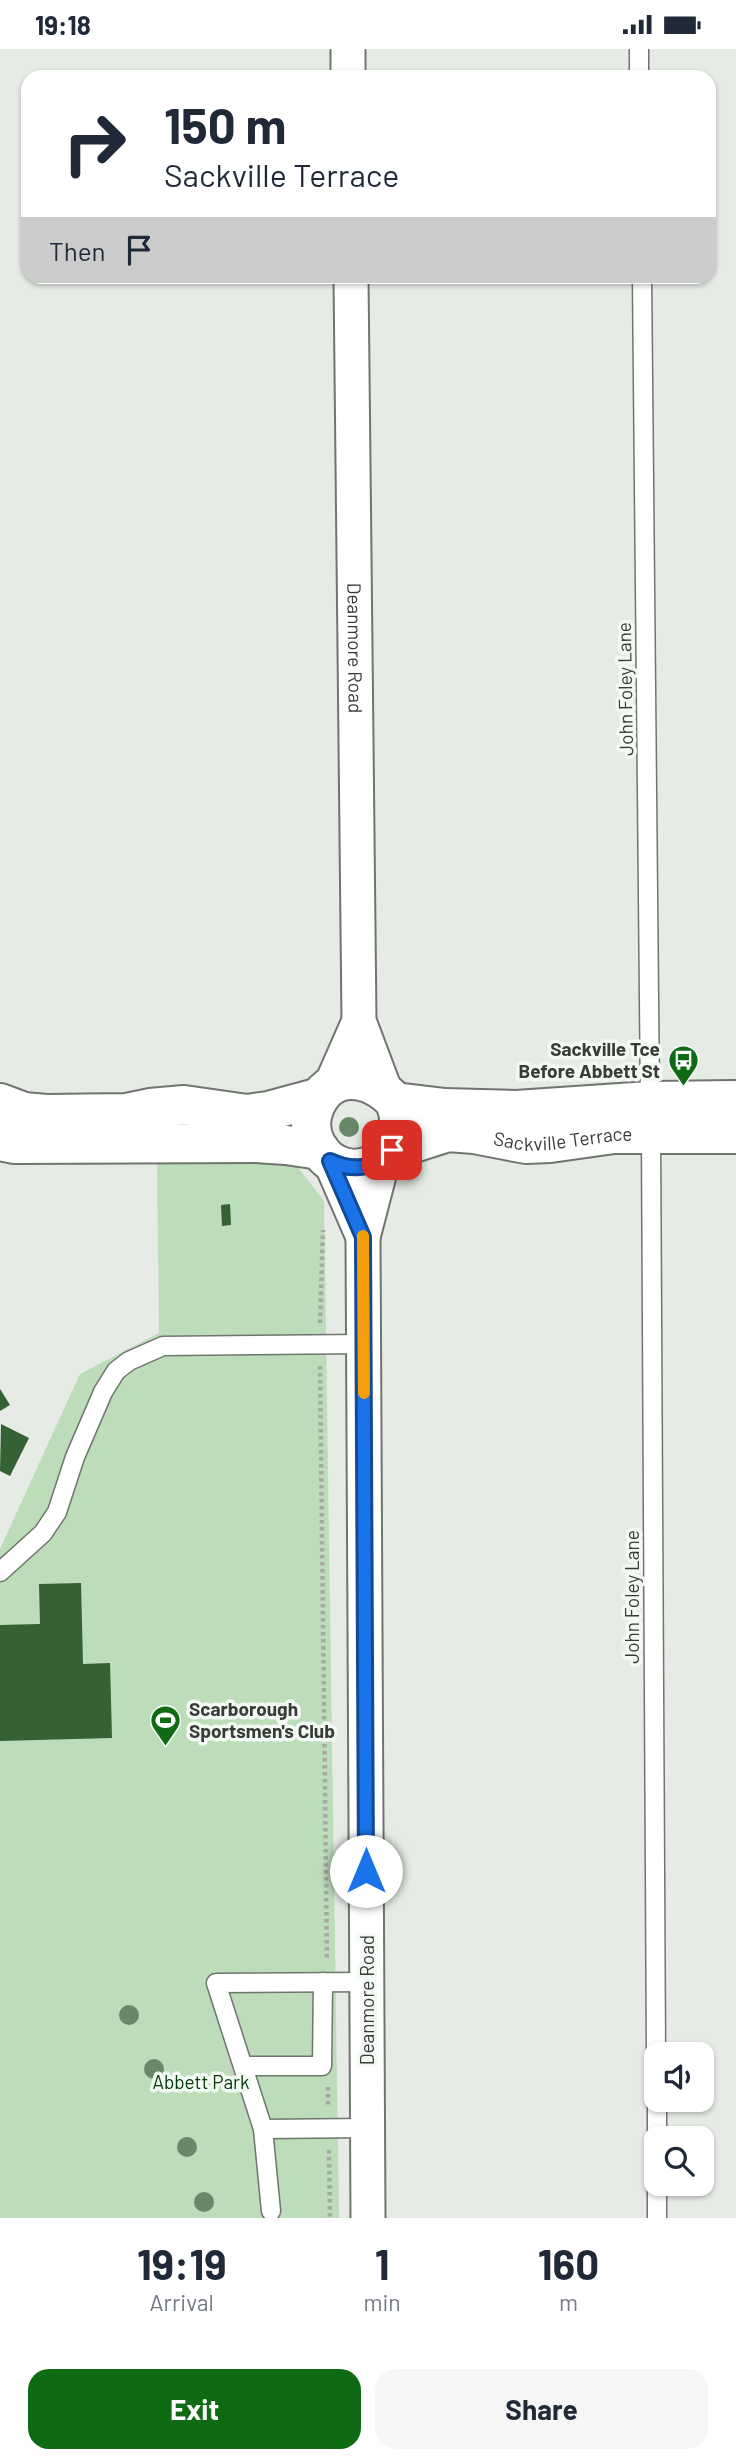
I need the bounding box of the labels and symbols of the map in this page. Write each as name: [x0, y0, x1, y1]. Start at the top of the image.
street label: Deanmore Road: [343, 583, 368, 713]
street label: John Foley Lane: [612, 622, 637, 756]
place label: Sackville Tce Before Abbett St: [518, 1037, 660, 1082]
bus stop icon: Sackville Tce Before Abbett St: [666, 1043, 700, 1087]
pin: [362, 1120, 422, 1180]
street label: Sackville Terrace: [492, 1122, 632, 1155]
street label: John Foley Lane: [620, 1530, 643, 1664]
place label: Scarborough Sportsmen's Club: [189, 1697, 335, 1742]
sports icon: Scarborough Sportsmen's Club: [149, 1703, 183, 1747]
position arrow: [329, 1834, 403, 1908]
street label: Deanmore Road: [355, 1935, 378, 2065]
park label: Abbett Park: [152, 2070, 250, 2093]

